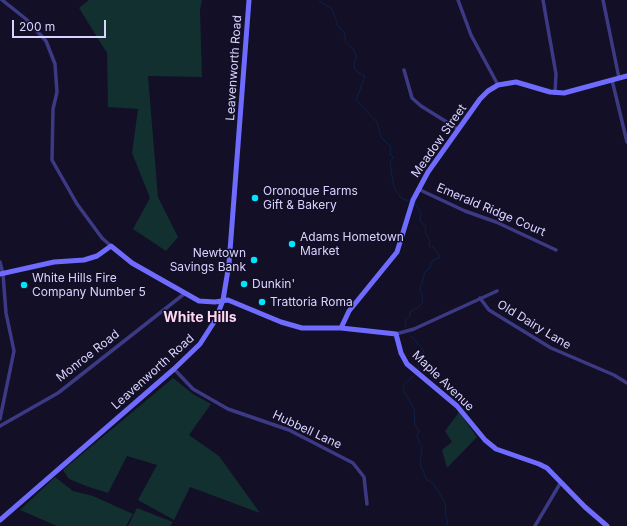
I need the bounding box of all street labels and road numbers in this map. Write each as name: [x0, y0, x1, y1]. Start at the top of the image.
street label: Leavenworth Road: [223, 15, 245, 121]
street label: Meadow Street: [408, 102, 470, 180]
street label: Emerald Ridge Court: [434, 181, 548, 239]
street label: Old Dairy Lane: [494, 297, 574, 353]
street label: Monroe Road: [54, 327, 122, 385]
street label: Leavenworth Road: [109, 331, 197, 413]
street label: Maple Avenue: [409, 348, 477, 414]
street label: Hubbell Lane: [270, 408, 344, 452]

